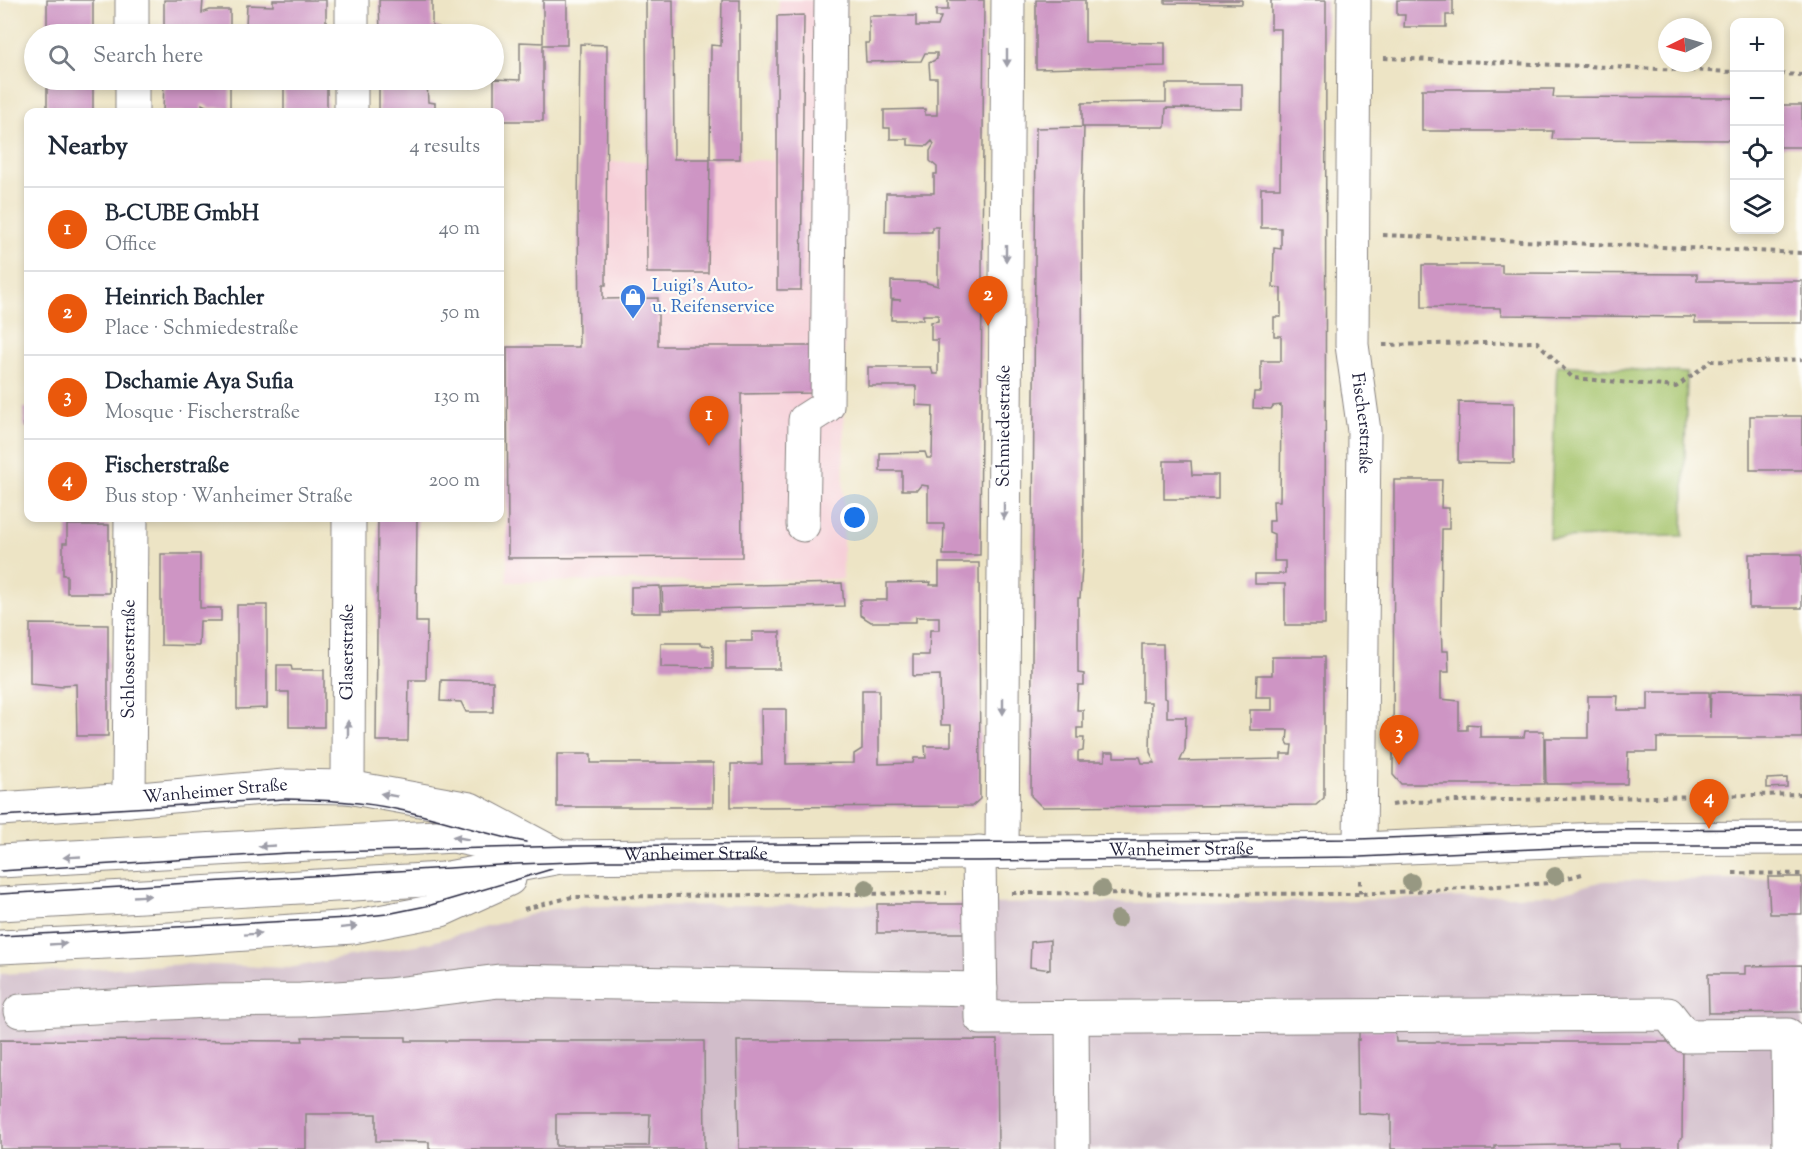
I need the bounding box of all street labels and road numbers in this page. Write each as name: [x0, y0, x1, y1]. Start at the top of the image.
street label: Schmiedestraße: [992, 365, 1018, 487]
street label: Fischerstraße: [1343, 371, 1377, 474]
street label: Schlosserstraße: [117, 599, 143, 719]
street label: Glaserstraße: [335, 604, 362, 700]
street label: Wanheimer Straße: [142, 773, 289, 812]
street label: Wanheimer Straße: [1108, 837, 1254, 865]
street label: Wanheimer Straße: [622, 842, 768, 869]

